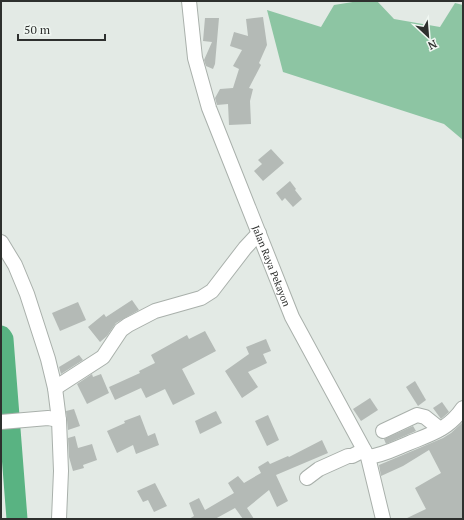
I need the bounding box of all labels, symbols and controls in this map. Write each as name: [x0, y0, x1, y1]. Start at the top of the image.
scale bar: [18, 16, 105, 42]
north arrow: [408, 16, 448, 56]
text: 50 m: [24, 22, 51, 37]
text: N: [425, 37, 439, 53]
street label: Jalan Raya Pekayon: [250, 223, 294, 308]

